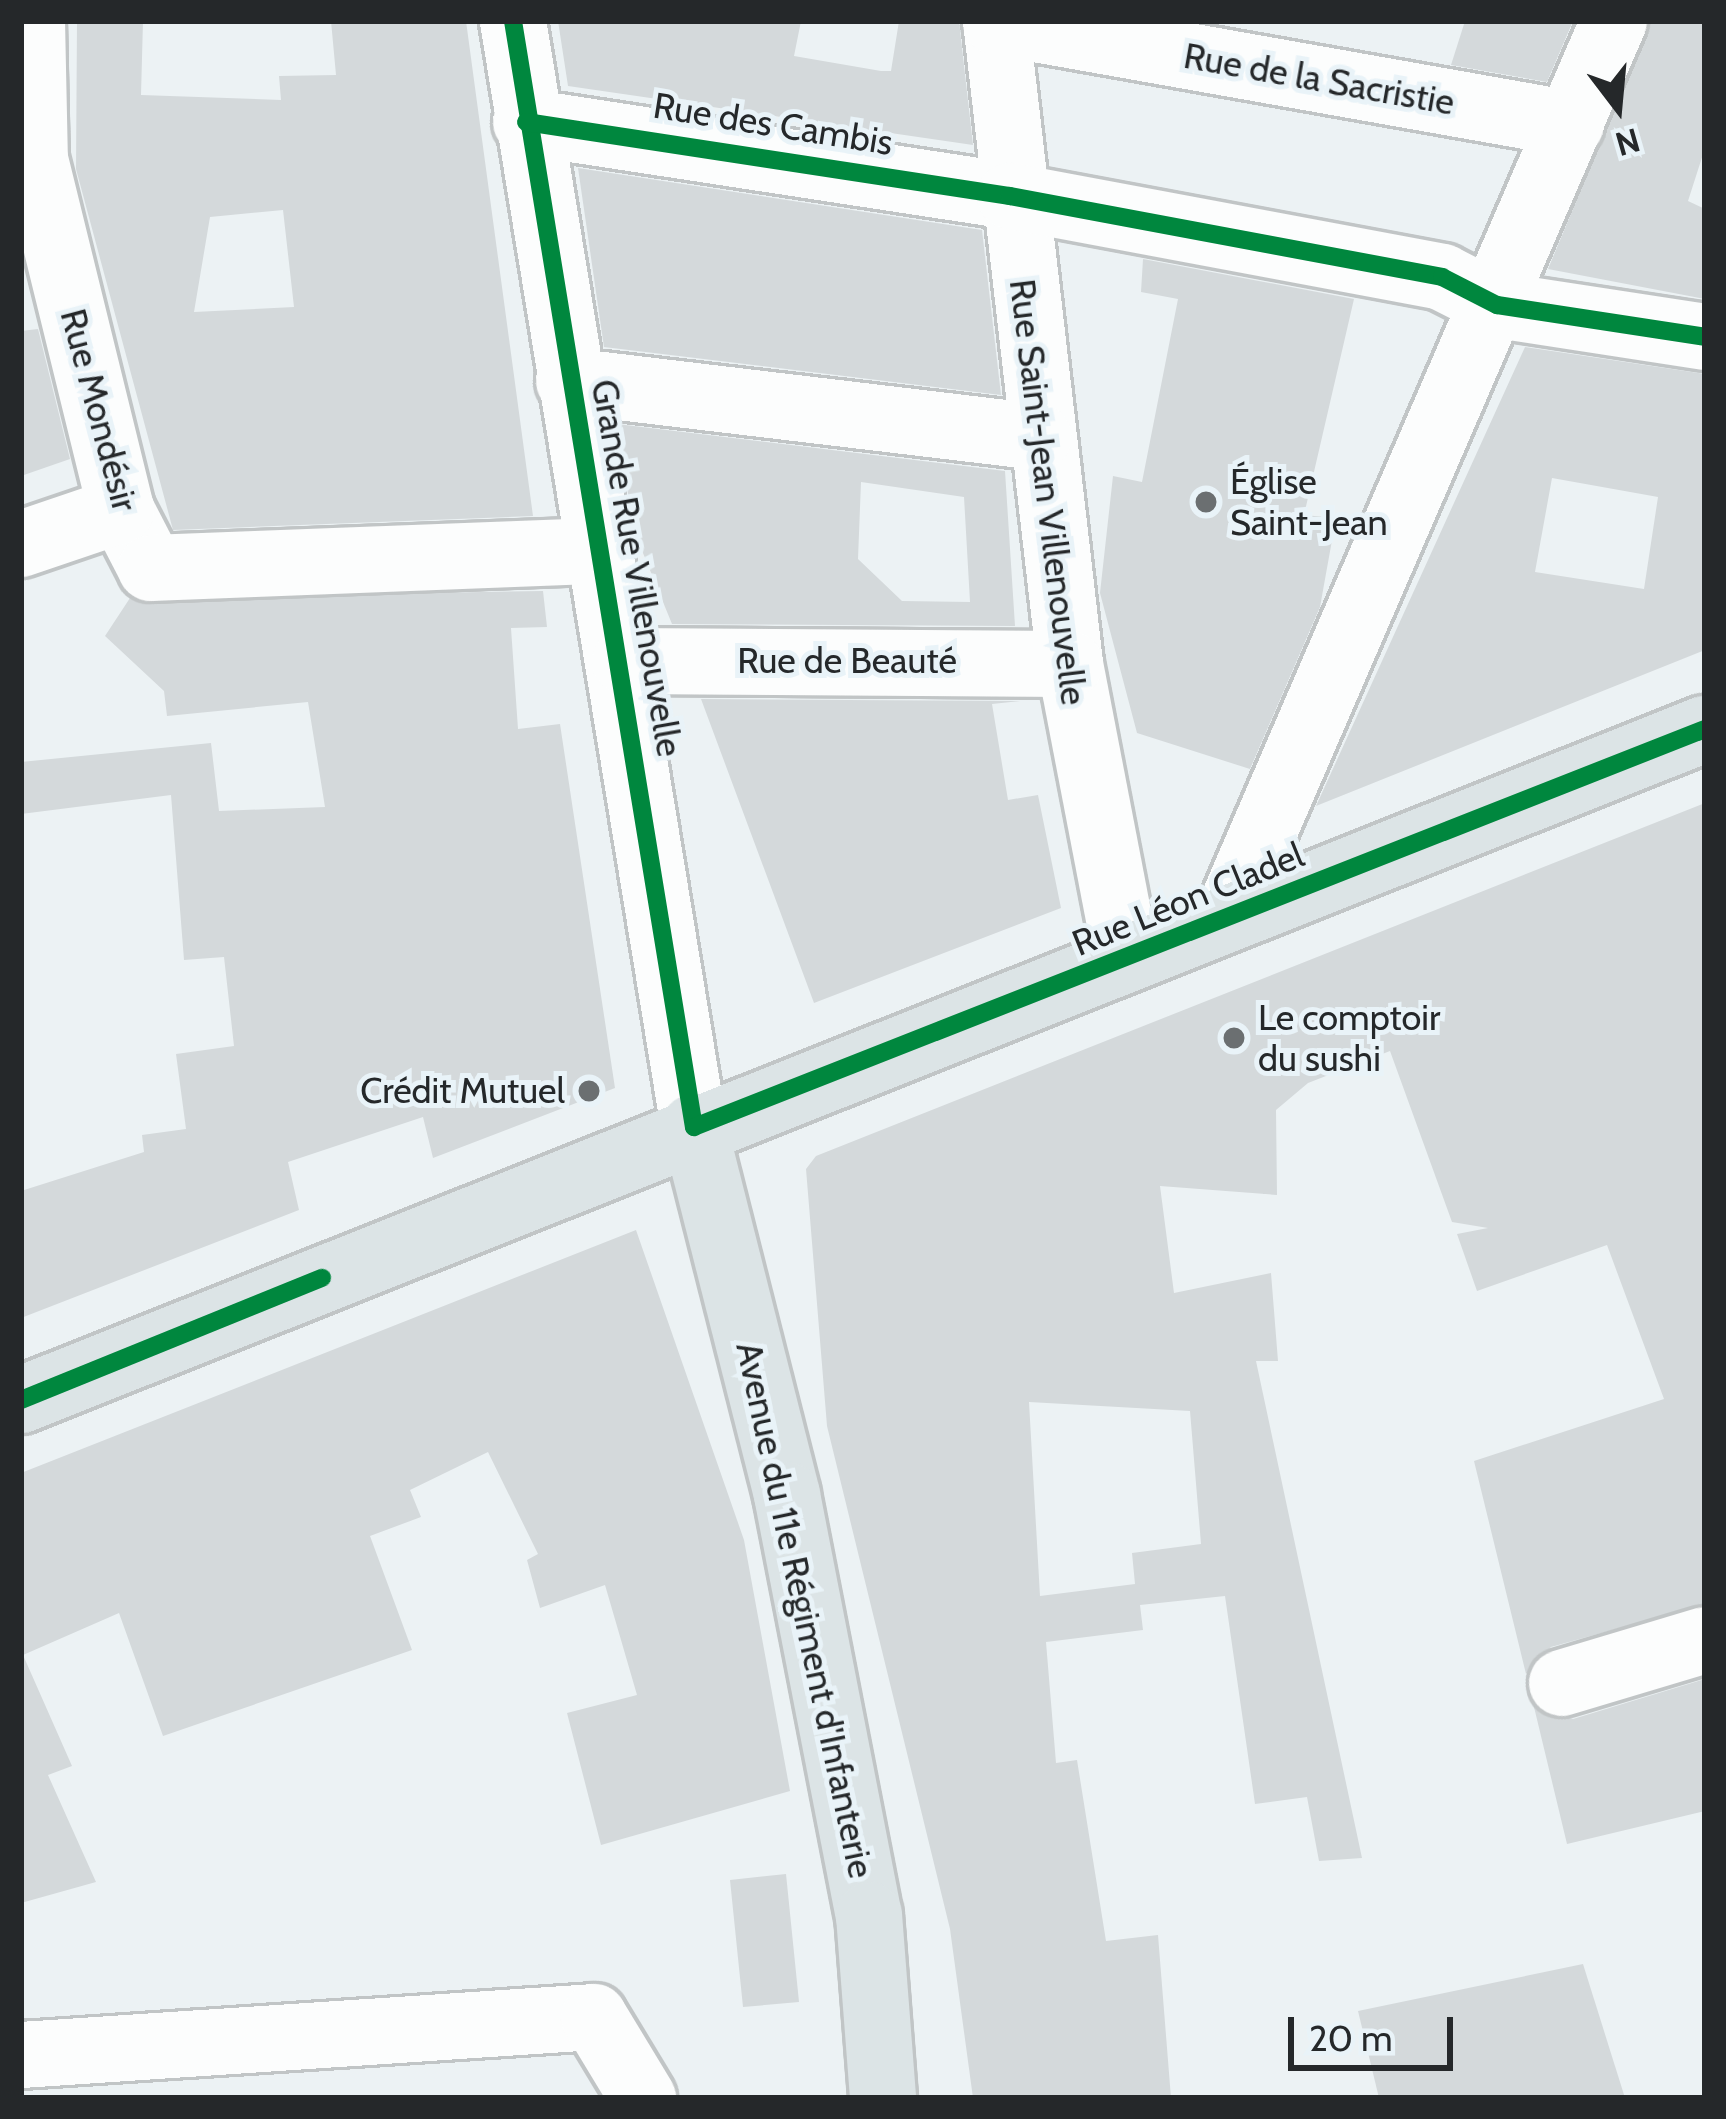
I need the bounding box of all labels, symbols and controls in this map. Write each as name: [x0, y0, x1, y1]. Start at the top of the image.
street label: Rue de la Sacristie: [1180, 34, 1458, 124]
north arrow: [1558, 48, 1678, 168]
street label: Rue des Cambis: [650, 84, 896, 164]
text: N: [1611, 120, 1645, 165]
street label: Rue Saint-Jean Villenouvelle: [1000, 277, 1096, 707]
street label: Rue Mondésir: [51, 304, 147, 516]
street label: Grande Rue Villenouvelle: [583, 376, 691, 760]
place label: Église Saint-Jean: [1230, 459, 1388, 544]
marker: Église Saint-Jean: [1193, 489, 1219, 515]
street label: Rue de Beauté: [737, 639, 957, 683]
street label: Rue Léon Cladel: [1066, 833, 1310, 965]
place label: Le comptoir du sushi: [1258, 995, 1440, 1080]
marker: Le comptoir du sushi: [1221, 1025, 1247, 1051]
place label: Crédit Mutuel: [360, 1069, 565, 1113]
marker: Crédit Mutuel: [576, 1078, 602, 1104]
street label: Avenue du 11e Régiment d'Infanterie: [727, 1338, 883, 1882]
scale bar: [1294, 1993, 1459, 2067]
text: 20 m: [1309, 2016, 1393, 2060]

